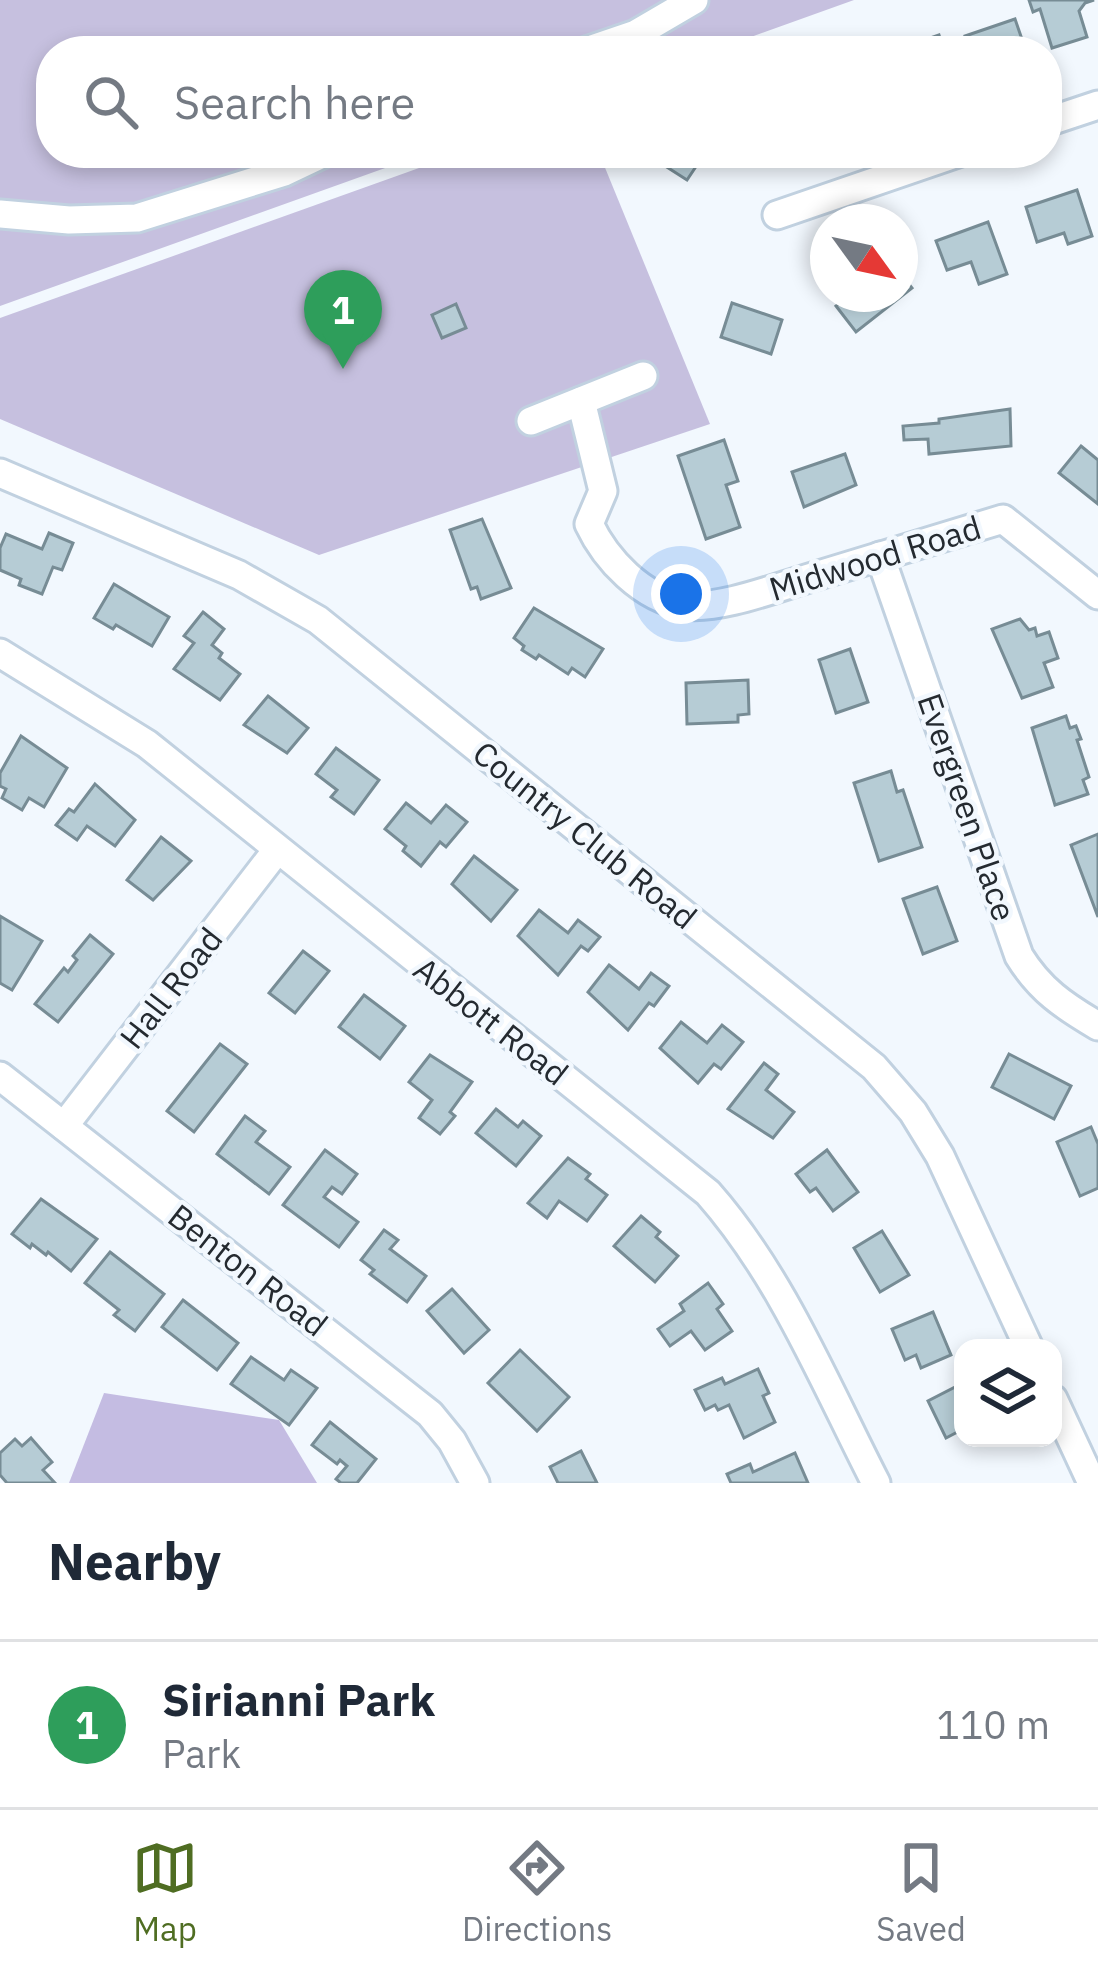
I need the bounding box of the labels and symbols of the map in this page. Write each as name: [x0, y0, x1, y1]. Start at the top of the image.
north arrow: [810, 204, 918, 312]
pin: 1: [304, 270, 382, 369]
street label: Midwood Road: [764, 505, 986, 610]
your location: [651, 564, 711, 624]
street label: Evergreen Place: [908, 687, 1027, 926]
street label: Country Club Road: [465, 731, 706, 938]
street label: Hall Road: [110, 918, 231, 1057]
street label: Abbott Road: [405, 947, 577, 1094]
street label: Benton Road: [160, 1194, 337, 1345]

